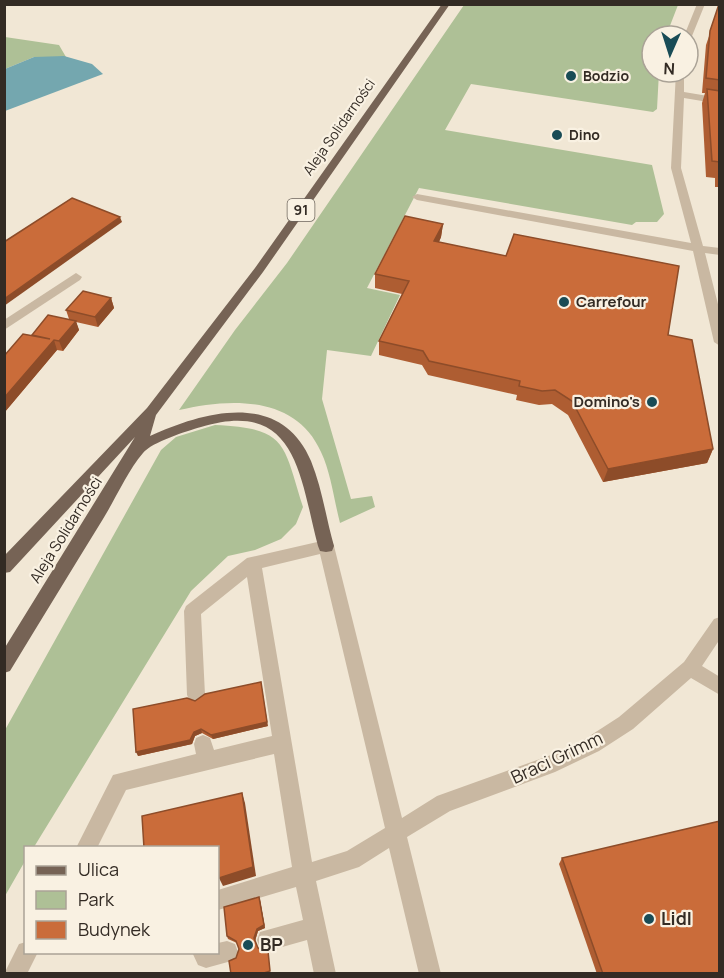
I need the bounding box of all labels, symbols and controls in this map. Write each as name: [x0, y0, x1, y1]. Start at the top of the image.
north arrow: [640, 24, 700, 84]
text: N: [663, 58, 676, 80]
place label: Bodzio: [583, 66, 630, 85]
marker: Bodzio: [564, 69, 578, 83]
street label: Aleja Solidarności: [298, 75, 379, 179]
place label: Dino: [569, 125, 600, 144]
marker: Dino: [550, 128, 564, 142]
road number: 91: [288, 199, 314, 221]
place label: Carrefour: [576, 291, 647, 312]
marker: Carrefour: [557, 295, 571, 309]
place label: Domino's: [574, 391, 640, 412]
marker: Domino's: [645, 395, 659, 409]
street label: Aleja Solidarności: [24, 473, 107, 587]
street label: Braci Grimm: [507, 725, 606, 789]
legend: [24, 846, 219, 954]
text: Ulica: [78, 857, 119, 881]
text: Park: [78, 887, 115, 911]
place label: Lidl: [661, 906, 692, 930]
marker: Lidl: [642, 912, 656, 926]
text: Budynek: [78, 917, 151, 941]
place label: BP: [260, 932, 283, 956]
marker: BP: [241, 938, 255, 952]

